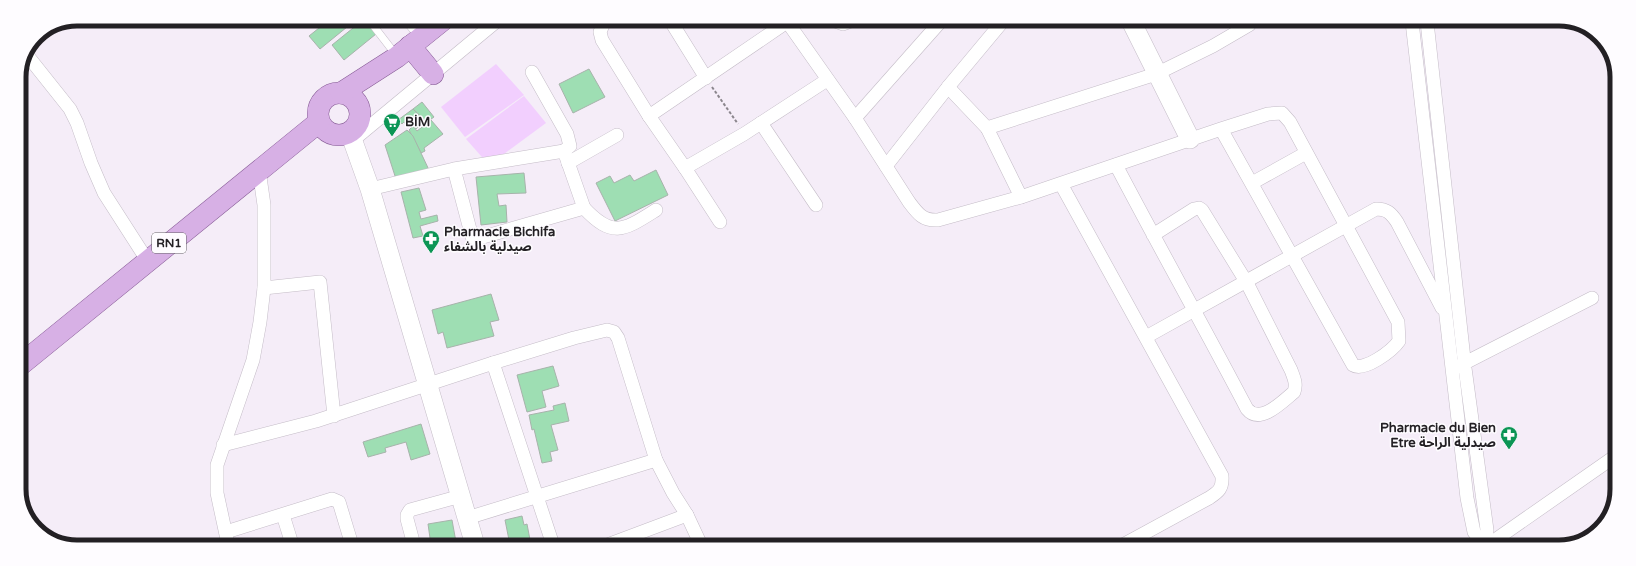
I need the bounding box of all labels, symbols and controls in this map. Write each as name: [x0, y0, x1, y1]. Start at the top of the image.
supermarket icon: BİM: [382, 112, 402, 137]
place label: BİM: [405, 114, 430, 130]
place label: Pharmacie Bichifa صيدلية بالشفاء: [444, 224, 555, 255]
pharmacy icon: Pharmacie Bichifa صيدلية بالشفاء: [421, 229, 441, 254]
road number: RN1: [152, 233, 186, 253]
place label: Pharmacie du Bien Etre صيدلية الراحة: [1380, 420, 1496, 451]
pharmacy icon: Pharmacie du Bien Etre صيدلية الراحة: [1499, 425, 1519, 450]

